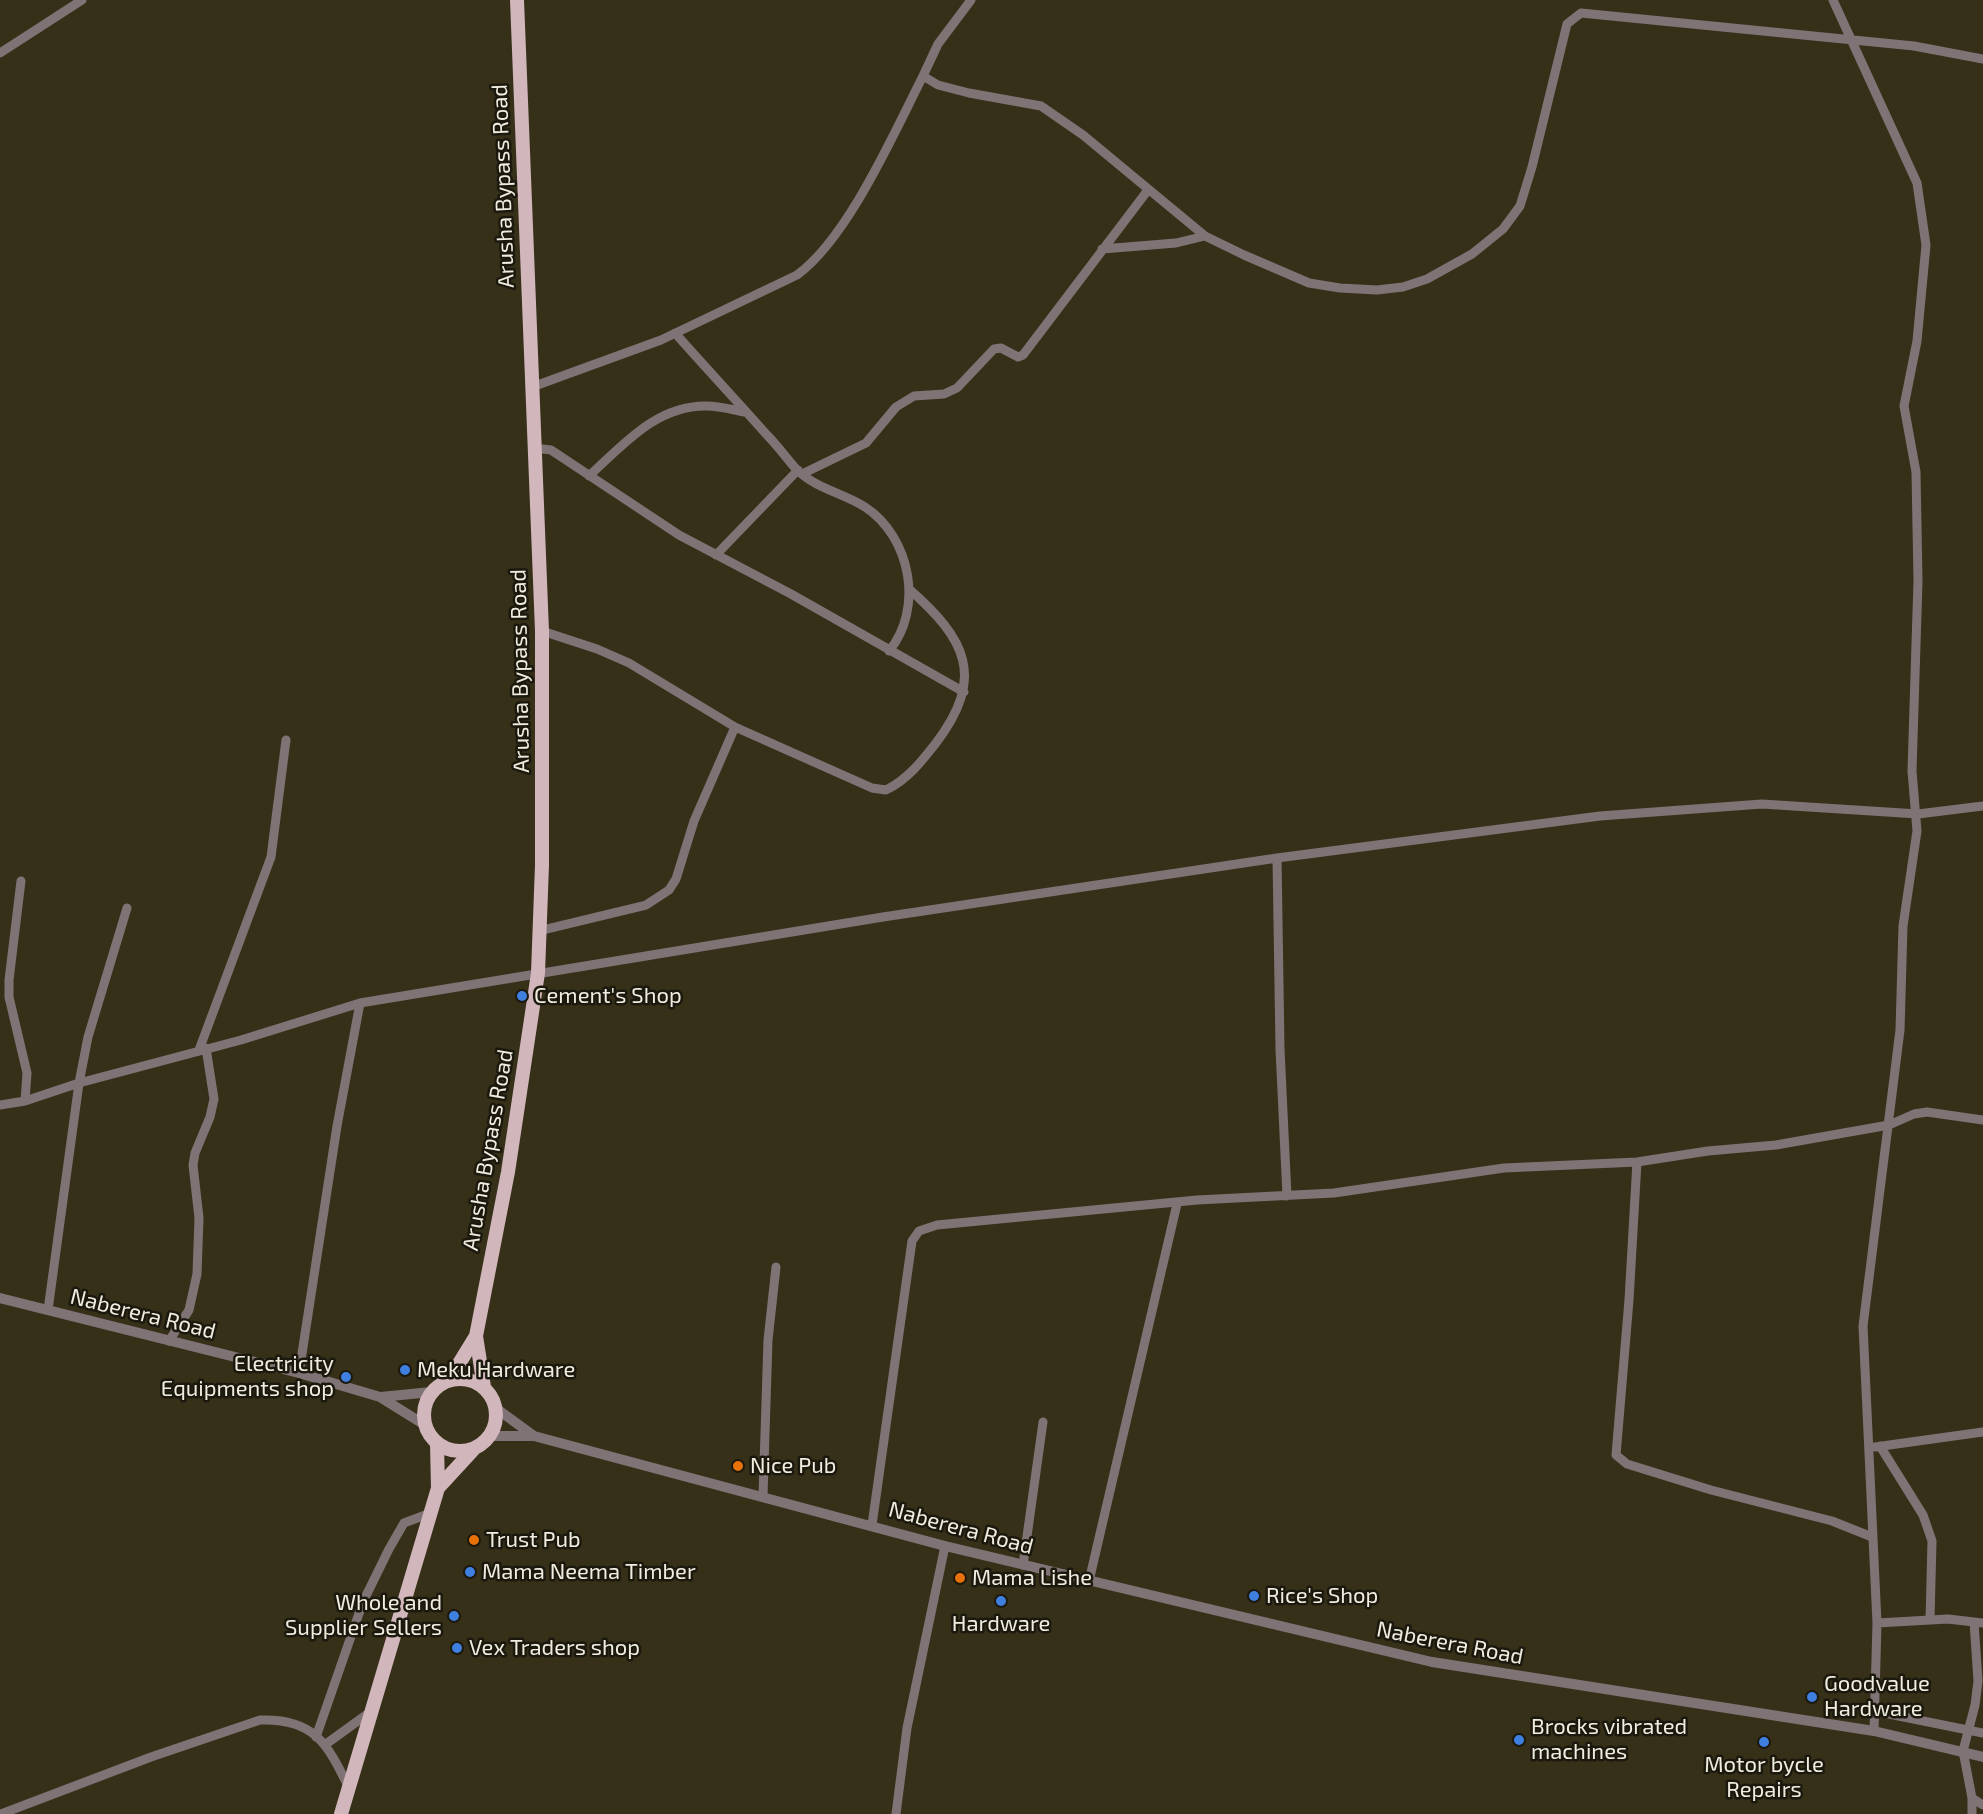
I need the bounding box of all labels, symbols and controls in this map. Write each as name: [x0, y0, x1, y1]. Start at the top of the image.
street label: Arusha Bypass Road: [486, 84, 520, 288]
street label: Arusha Bypass Road: [505, 569, 535, 773]
place label: Cement's Shop: [534, 983, 682, 1009]
marker: Cement's Shop: [515, 989, 529, 1003]
street label: Arusha Bypass Road: [457, 1047, 519, 1253]
street label: Naberera Road: [68, 1283, 218, 1345]
place label: Electricity Equipments shop: [161, 1351, 334, 1402]
place label: Meku Hardware: [417, 1357, 575, 1383]
marker: Meku Hardware: [398, 1363, 412, 1377]
marker: Electricity Equipments shop: [339, 1370, 353, 1384]
place label: Nice Pub: [750, 1453, 836, 1479]
marker: Nice Pub: [731, 1459, 745, 1473]
street label: Naberera Road: [886, 1496, 1036, 1560]
place label: Trust Pub: [486, 1527, 581, 1553]
marker: Trust Pub: [467, 1533, 481, 1547]
place label: Mama Neema Timber: [482, 1559, 696, 1585]
marker: Mama Neema Timber: [463, 1565, 477, 1579]
place label: Mama Lishe: [972, 1565, 1092, 1591]
marker: Mama Lishe: [953, 1571, 967, 1585]
place label: Rice's Shop: [1266, 1583, 1378, 1609]
marker: Rice's Shop: [1247, 1589, 1261, 1603]
place label: Whole and Supplier Sellers: [285, 1590, 442, 1642]
marker: Hardware: [994, 1594, 1008, 1608]
marker: Whole and Supplier Sellers: [447, 1609, 461, 1623]
place label: Hardware: [952, 1611, 1050, 1637]
street label: Naberera Road: [1374, 1616, 1526, 1670]
place label: Vex Traders shop: [469, 1635, 640, 1661]
marker: Vex Traders shop: [450, 1641, 464, 1655]
place label: Goodvalue Hardware: [1824, 1671, 1930, 1723]
marker: Goodvalue Hardware: [1805, 1690, 1819, 1704]
place label: Brocks vibrated machines: [1531, 1714, 1687, 1766]
marker: Brocks vibrated machines: [1512, 1733, 1526, 1747]
marker: Motor bycle Repairs: [1757, 1735, 1771, 1749]
place label: Motor bycle Repairs: [1704, 1752, 1824, 1804]

